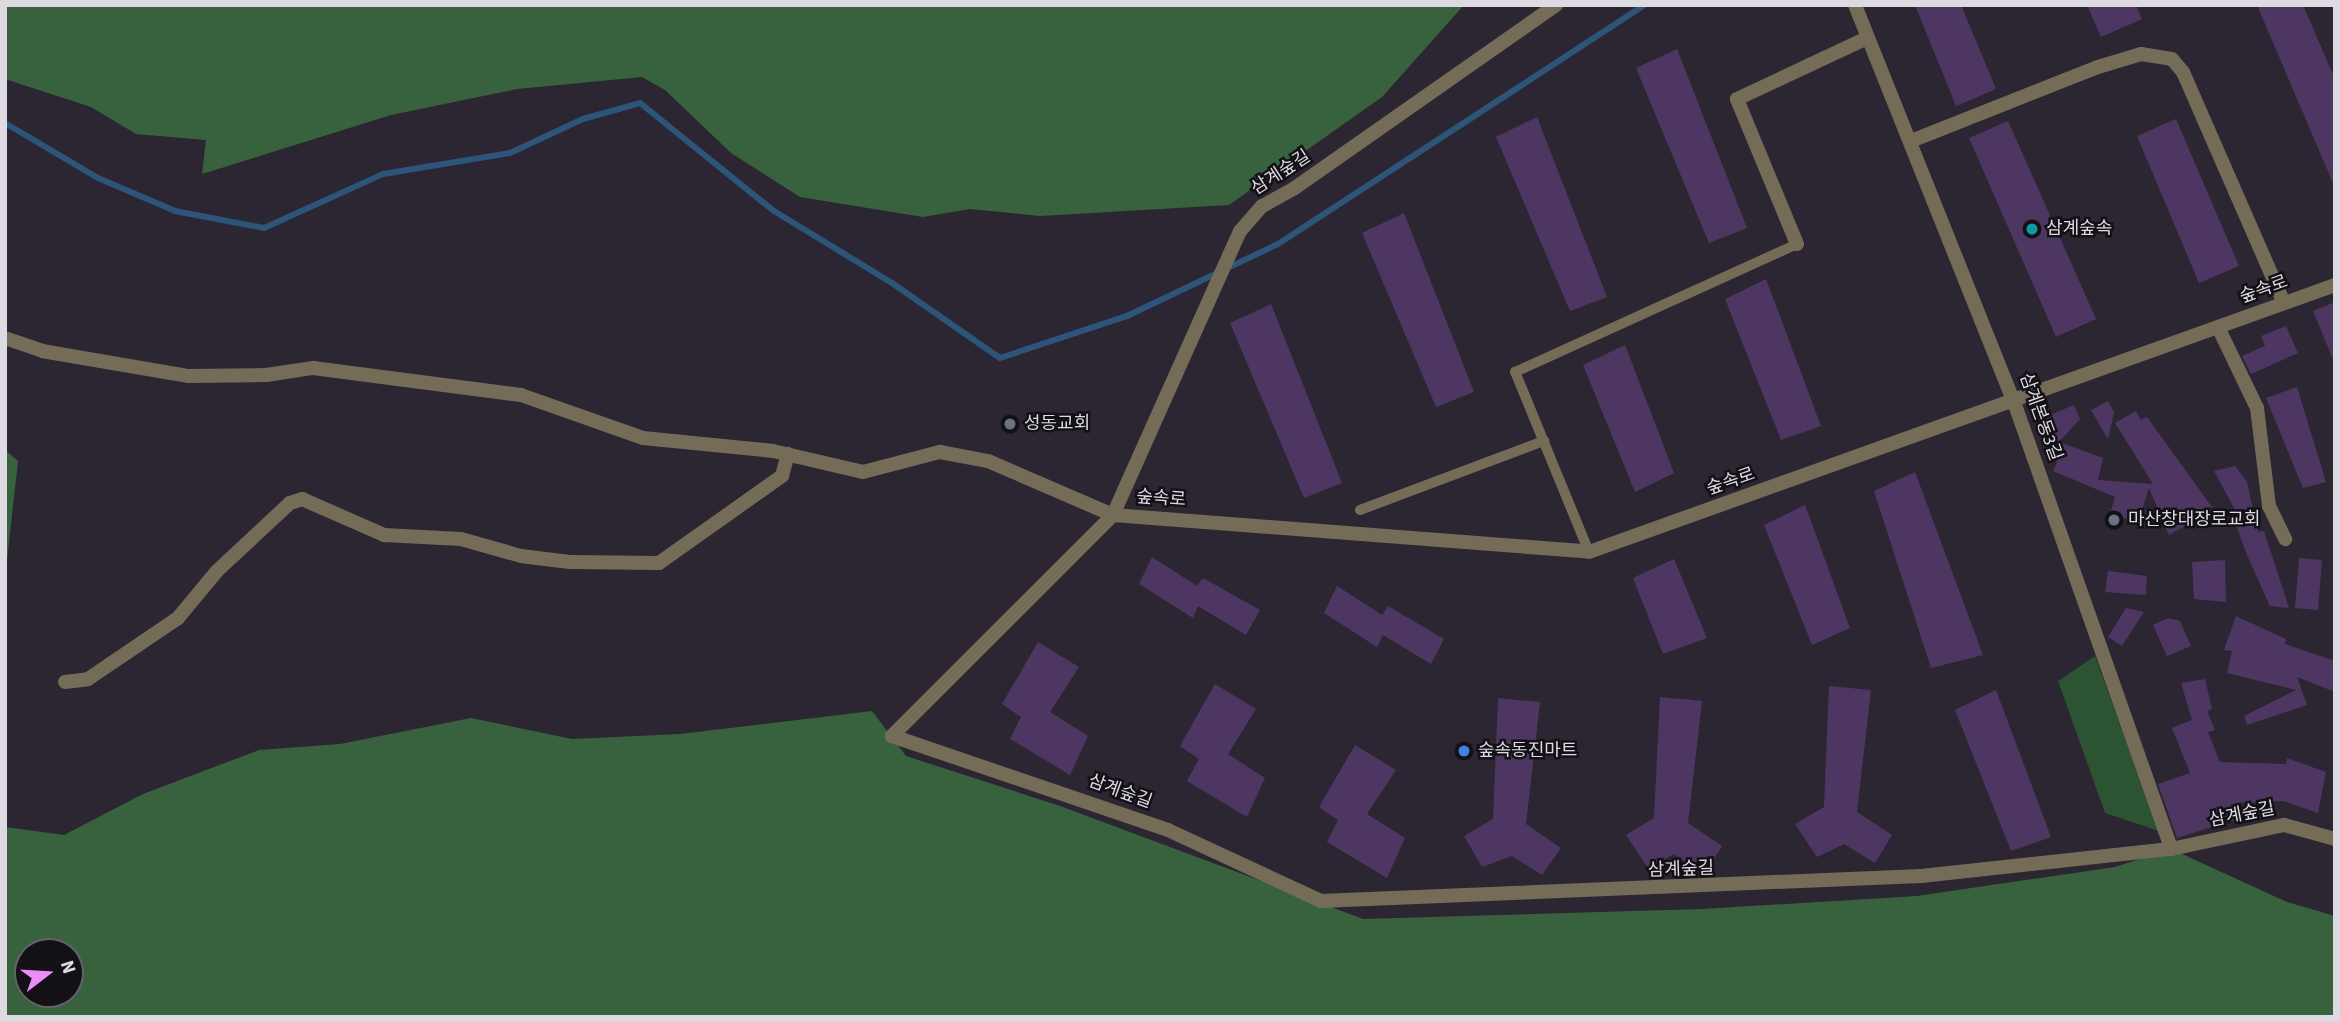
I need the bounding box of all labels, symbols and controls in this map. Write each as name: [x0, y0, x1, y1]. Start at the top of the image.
street label: 삼계숲길: [1247, 146, 1315, 200]
place label: 삼계숲속: [2046, 218, 2112, 240]
marker: 삼계숲속: [2024, 221, 2040, 237]
street label: 숲속로: [2237, 271, 2291, 309]
street label: 삼계본동3길: [2014, 370, 2066, 464]
place label: 성동교회: [1024, 413, 1090, 435]
marker: 성동교회: [1002, 416, 1018, 432]
street label: 숲속로: [1704, 464, 1758, 500]
street label: 숲속로: [1135, 486, 1187, 512]
place label: 마산창대장로교회: [2128, 509, 2260, 531]
marker: 마산창대장로교회: [2106, 512, 2122, 528]
place label: 숲속동진마트: [1478, 740, 1577, 762]
marker: 숲속동진마트: [1456, 743, 1472, 759]
street label: 삼계숲길: [1085, 771, 1155, 813]
street label: 삼계숲길: [2207, 798, 2277, 832]
street label: 삼계숲길: [1648, 858, 1714, 882]
north arrow: [14, 938, 84, 1008]
text: N: [53, 957, 82, 977]

